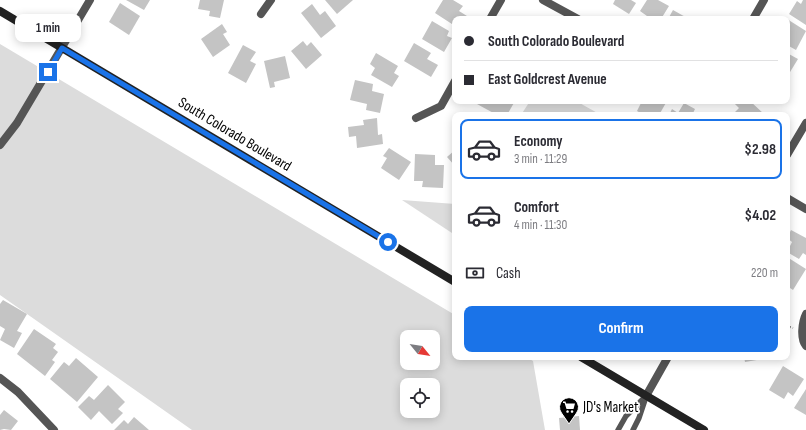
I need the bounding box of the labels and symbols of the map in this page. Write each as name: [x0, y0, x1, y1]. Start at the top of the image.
callout: 1 min: [15, 14, 81, 42]
route end: [39, 63, 57, 81]
street label: South Colorado Boulevard: [175, 93, 295, 176]
route start: [379, 233, 397, 251]
north arrow: [400, 330, 440, 370]
supermarket icon: JD's Market: [558, 396, 580, 424]
place label: JD's Market: [582, 398, 639, 417]

